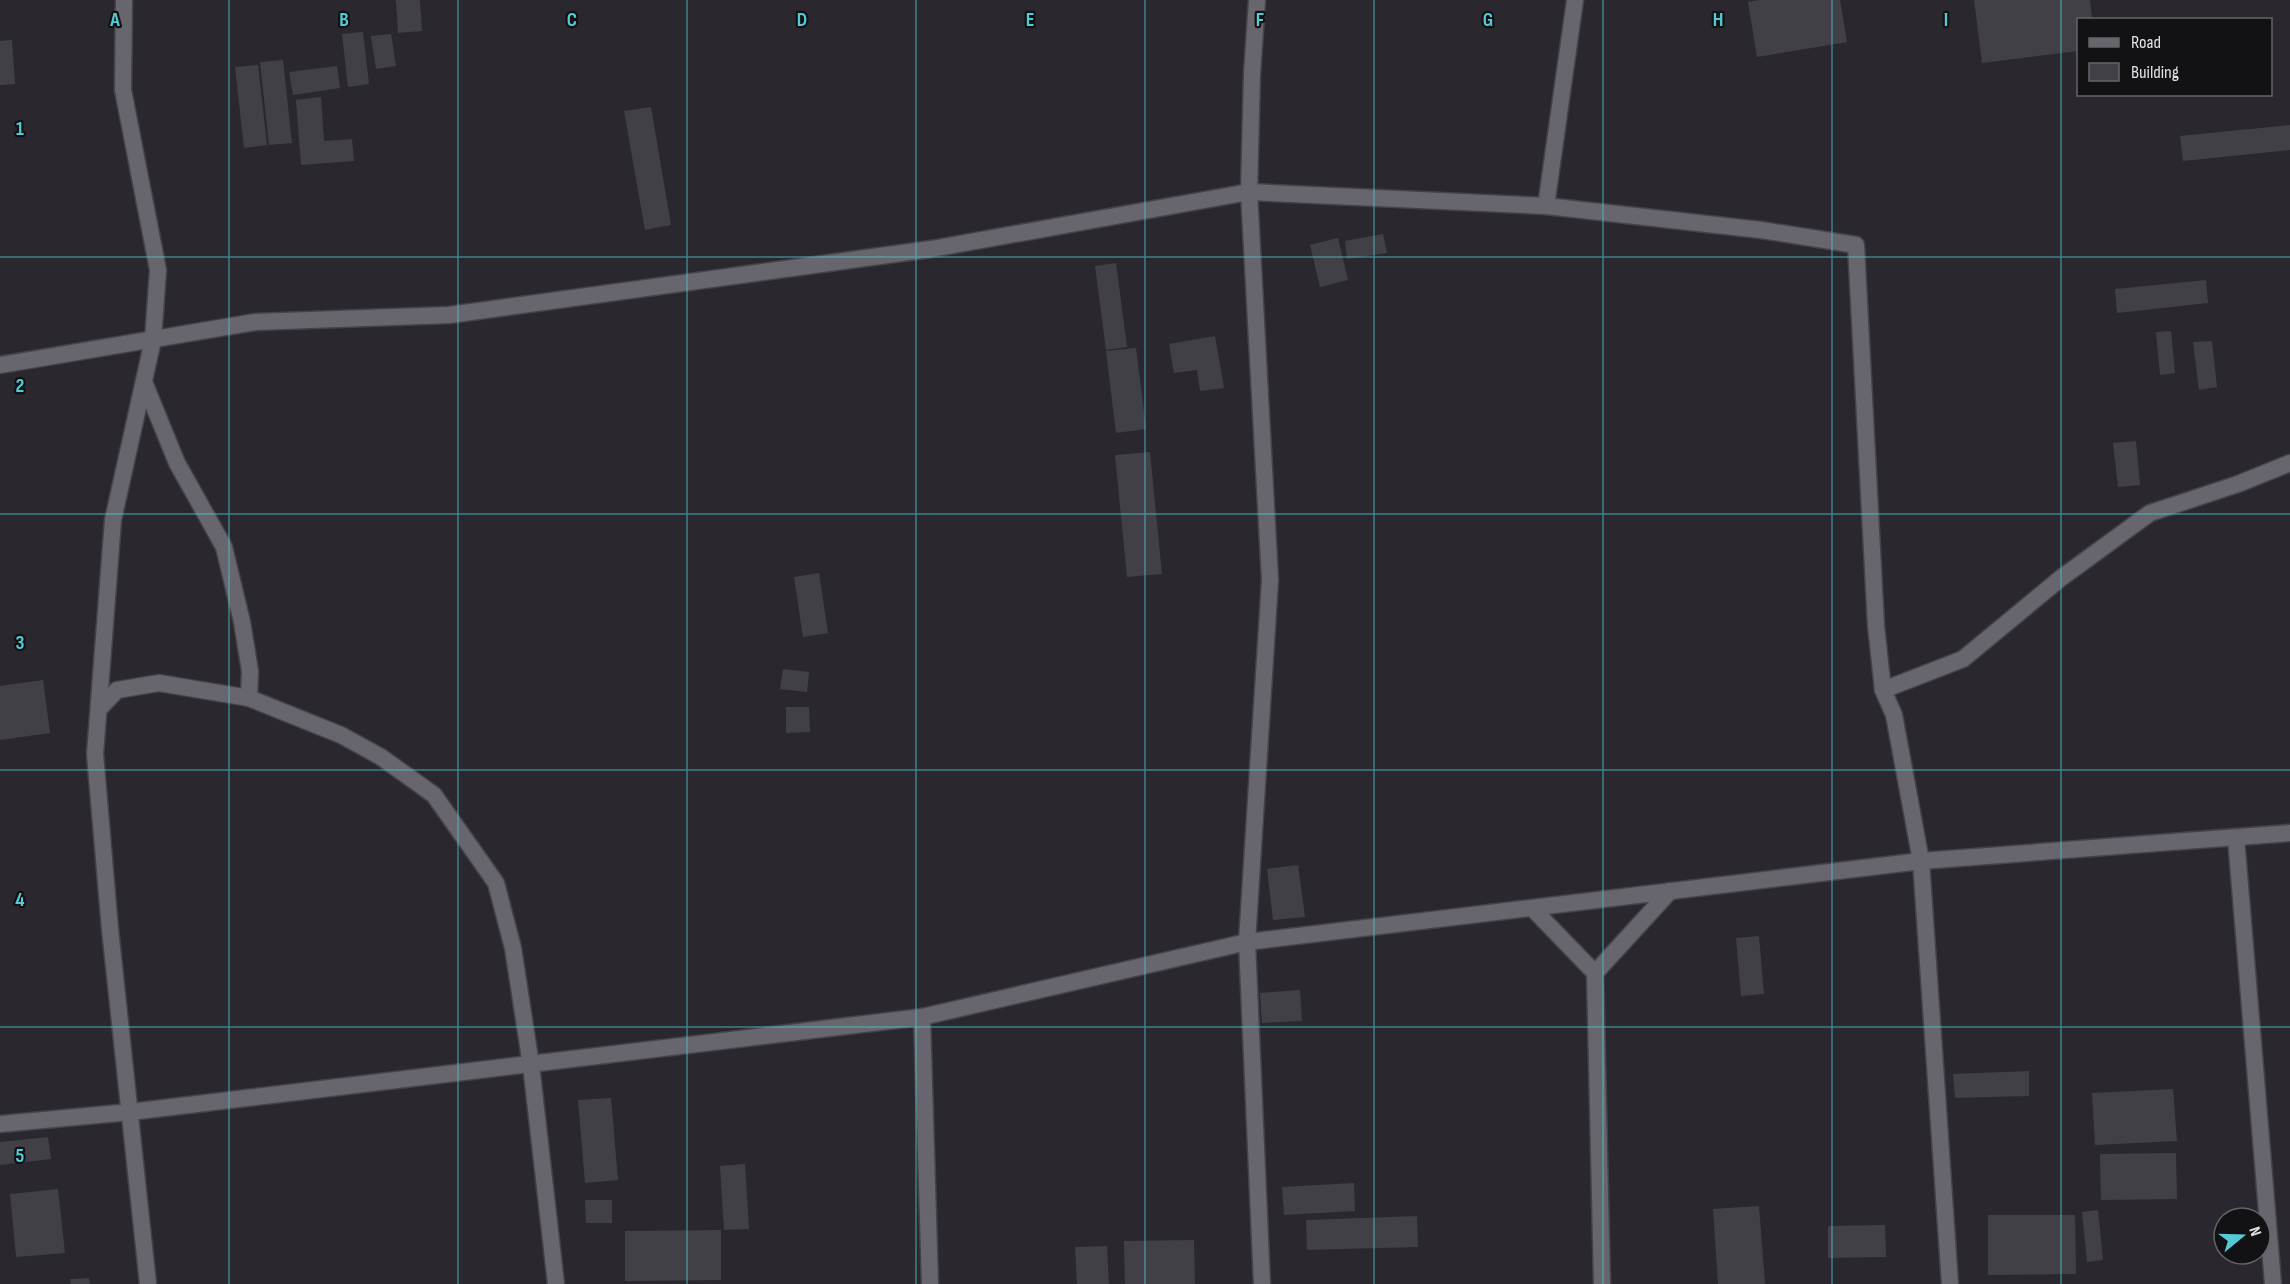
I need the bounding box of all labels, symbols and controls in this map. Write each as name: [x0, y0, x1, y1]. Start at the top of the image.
text: A: [109, 8, 120, 32]
text: B: [339, 8, 349, 32]
text: C: [567, 8, 577, 32]
text: D: [797, 8, 807, 32]
text: E: [1026, 8, 1034, 32]
text: F: [1256, 8, 1264, 32]
text: G: [1483, 8, 1493, 32]
text: H: [1713, 8, 1723, 32]
text: I: [1944, 8, 1948, 32]
legend: [2077, 18, 2272, 96]
text: Road: [2131, 32, 2161, 53]
text: Building: [2131, 62, 2179, 83]
text: 1: [16, 117, 24, 141]
text: 2: [16, 374, 24, 398]
text: 3: [16, 631, 25, 655]
text: 4: [15, 888, 25, 912]
text: 5: [16, 1144, 25, 1168]
north arrow: [2212, 1206, 2272, 1266]
text: N: [2244, 1224, 2265, 1239]

